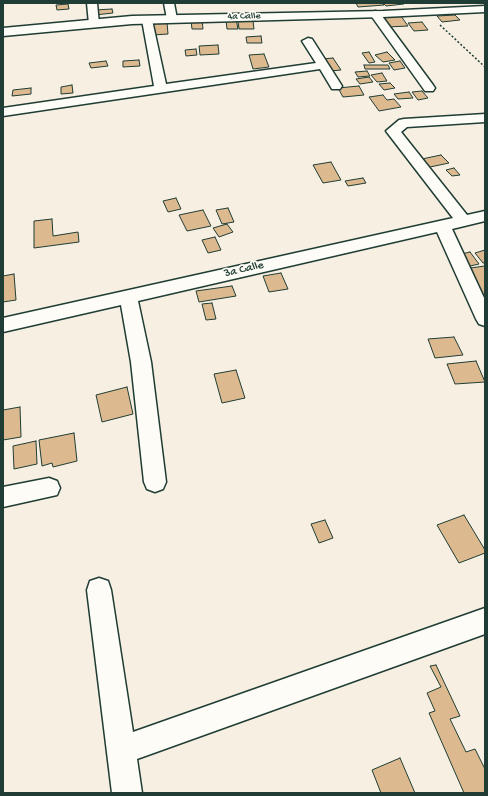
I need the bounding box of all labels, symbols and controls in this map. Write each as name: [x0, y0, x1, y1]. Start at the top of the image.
street label: 4a Calle: [227, 11, 261, 23]
street label: 3a Calle: [223, 258, 265, 282]

